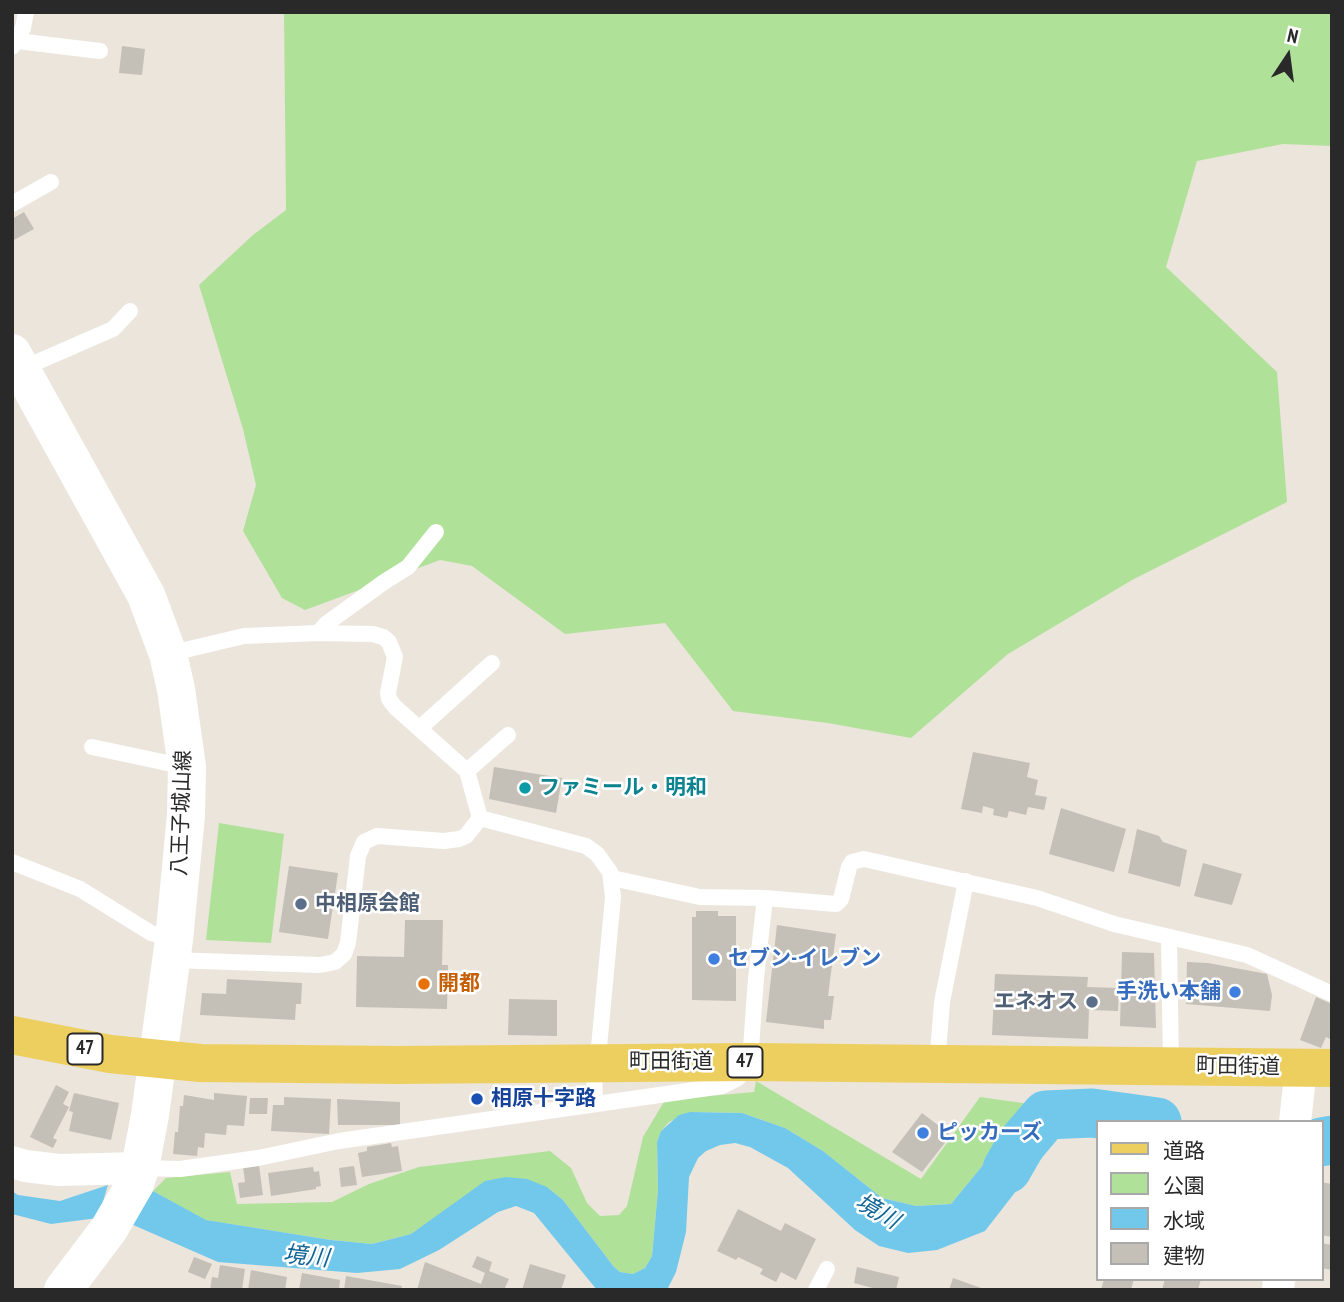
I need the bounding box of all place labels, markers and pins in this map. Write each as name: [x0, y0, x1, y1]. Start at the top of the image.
place label: ファミール・明和: [539, 775, 707, 801]
marker: ファミール・明和: [517, 780, 533, 796]
place label: 中相原会館: [315, 891, 420, 917]
marker: 中相原会館: [293, 896, 309, 912]
place label: セブン-イレブン: [728, 946, 881, 972]
marker: セブン-イレブン: [706, 951, 722, 967]
place label: 開都: [438, 971, 480, 997]
marker: 開都: [416, 976, 432, 992]
place label: 手洗い本舗: [1116, 979, 1221, 1005]
marker: 手洗い本舗: [1227, 984, 1243, 1000]
place label: エネオス: [994, 989, 1078, 1015]
marker: エネオス: [1084, 994, 1100, 1010]
place label: 相原十字路: [491, 1086, 596, 1112]
marker: 相原十字路: [469, 1091, 485, 1107]
place label: ピッカーズ: [937, 1120, 1042, 1146]
marker: ピッカーズ: [915, 1125, 931, 1141]

